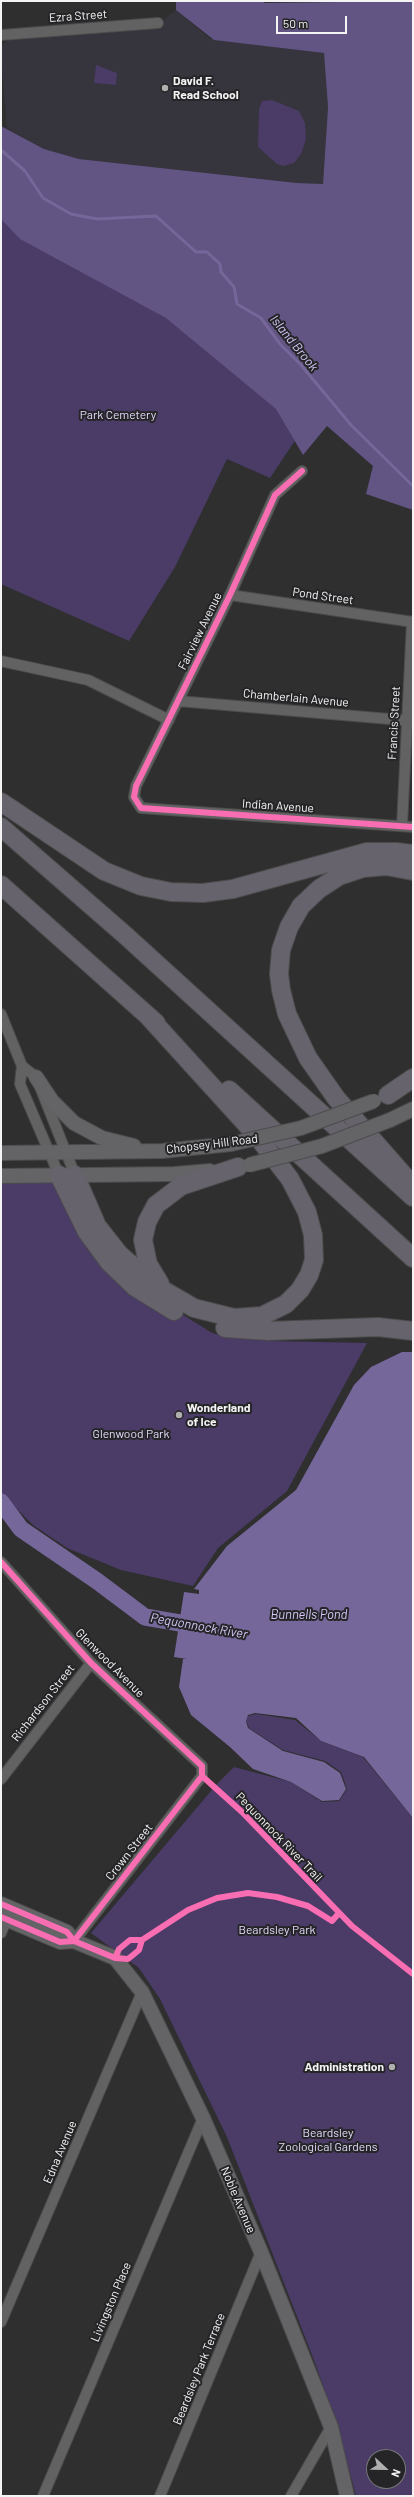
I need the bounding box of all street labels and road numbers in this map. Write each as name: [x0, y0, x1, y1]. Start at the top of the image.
street label: Ezra Street: [48, 7, 108, 25]
street label: Pond Street: [292, 585, 354, 607]
street label: Fairview Avenue: [175, 590, 225, 672]
street label: Chamberlain Avenue: [243, 686, 349, 710]
street label: Francis Street: [385, 686, 403, 760]
street label: Indian Avenue: [241, 796, 315, 816]
street label: Chopsey Hill Road: [165, 1131, 259, 1157]
street label: Glenwood Avenue: [73, 1626, 147, 1700]
street label: Richardson Street: [8, 1662, 78, 1744]
street label: Pequonnock River Trail: [233, 1789, 325, 1885]
street label: Crown Street: [102, 1821, 156, 1883]
street label: Edna Avenue: [40, 2118, 80, 2186]
street label: Noble Avenue: [218, 2165, 258, 2235]
street label: Livingston Place: [88, 2260, 134, 2344]
street label: Beardsley Park Terrace: [170, 2311, 228, 2427]

